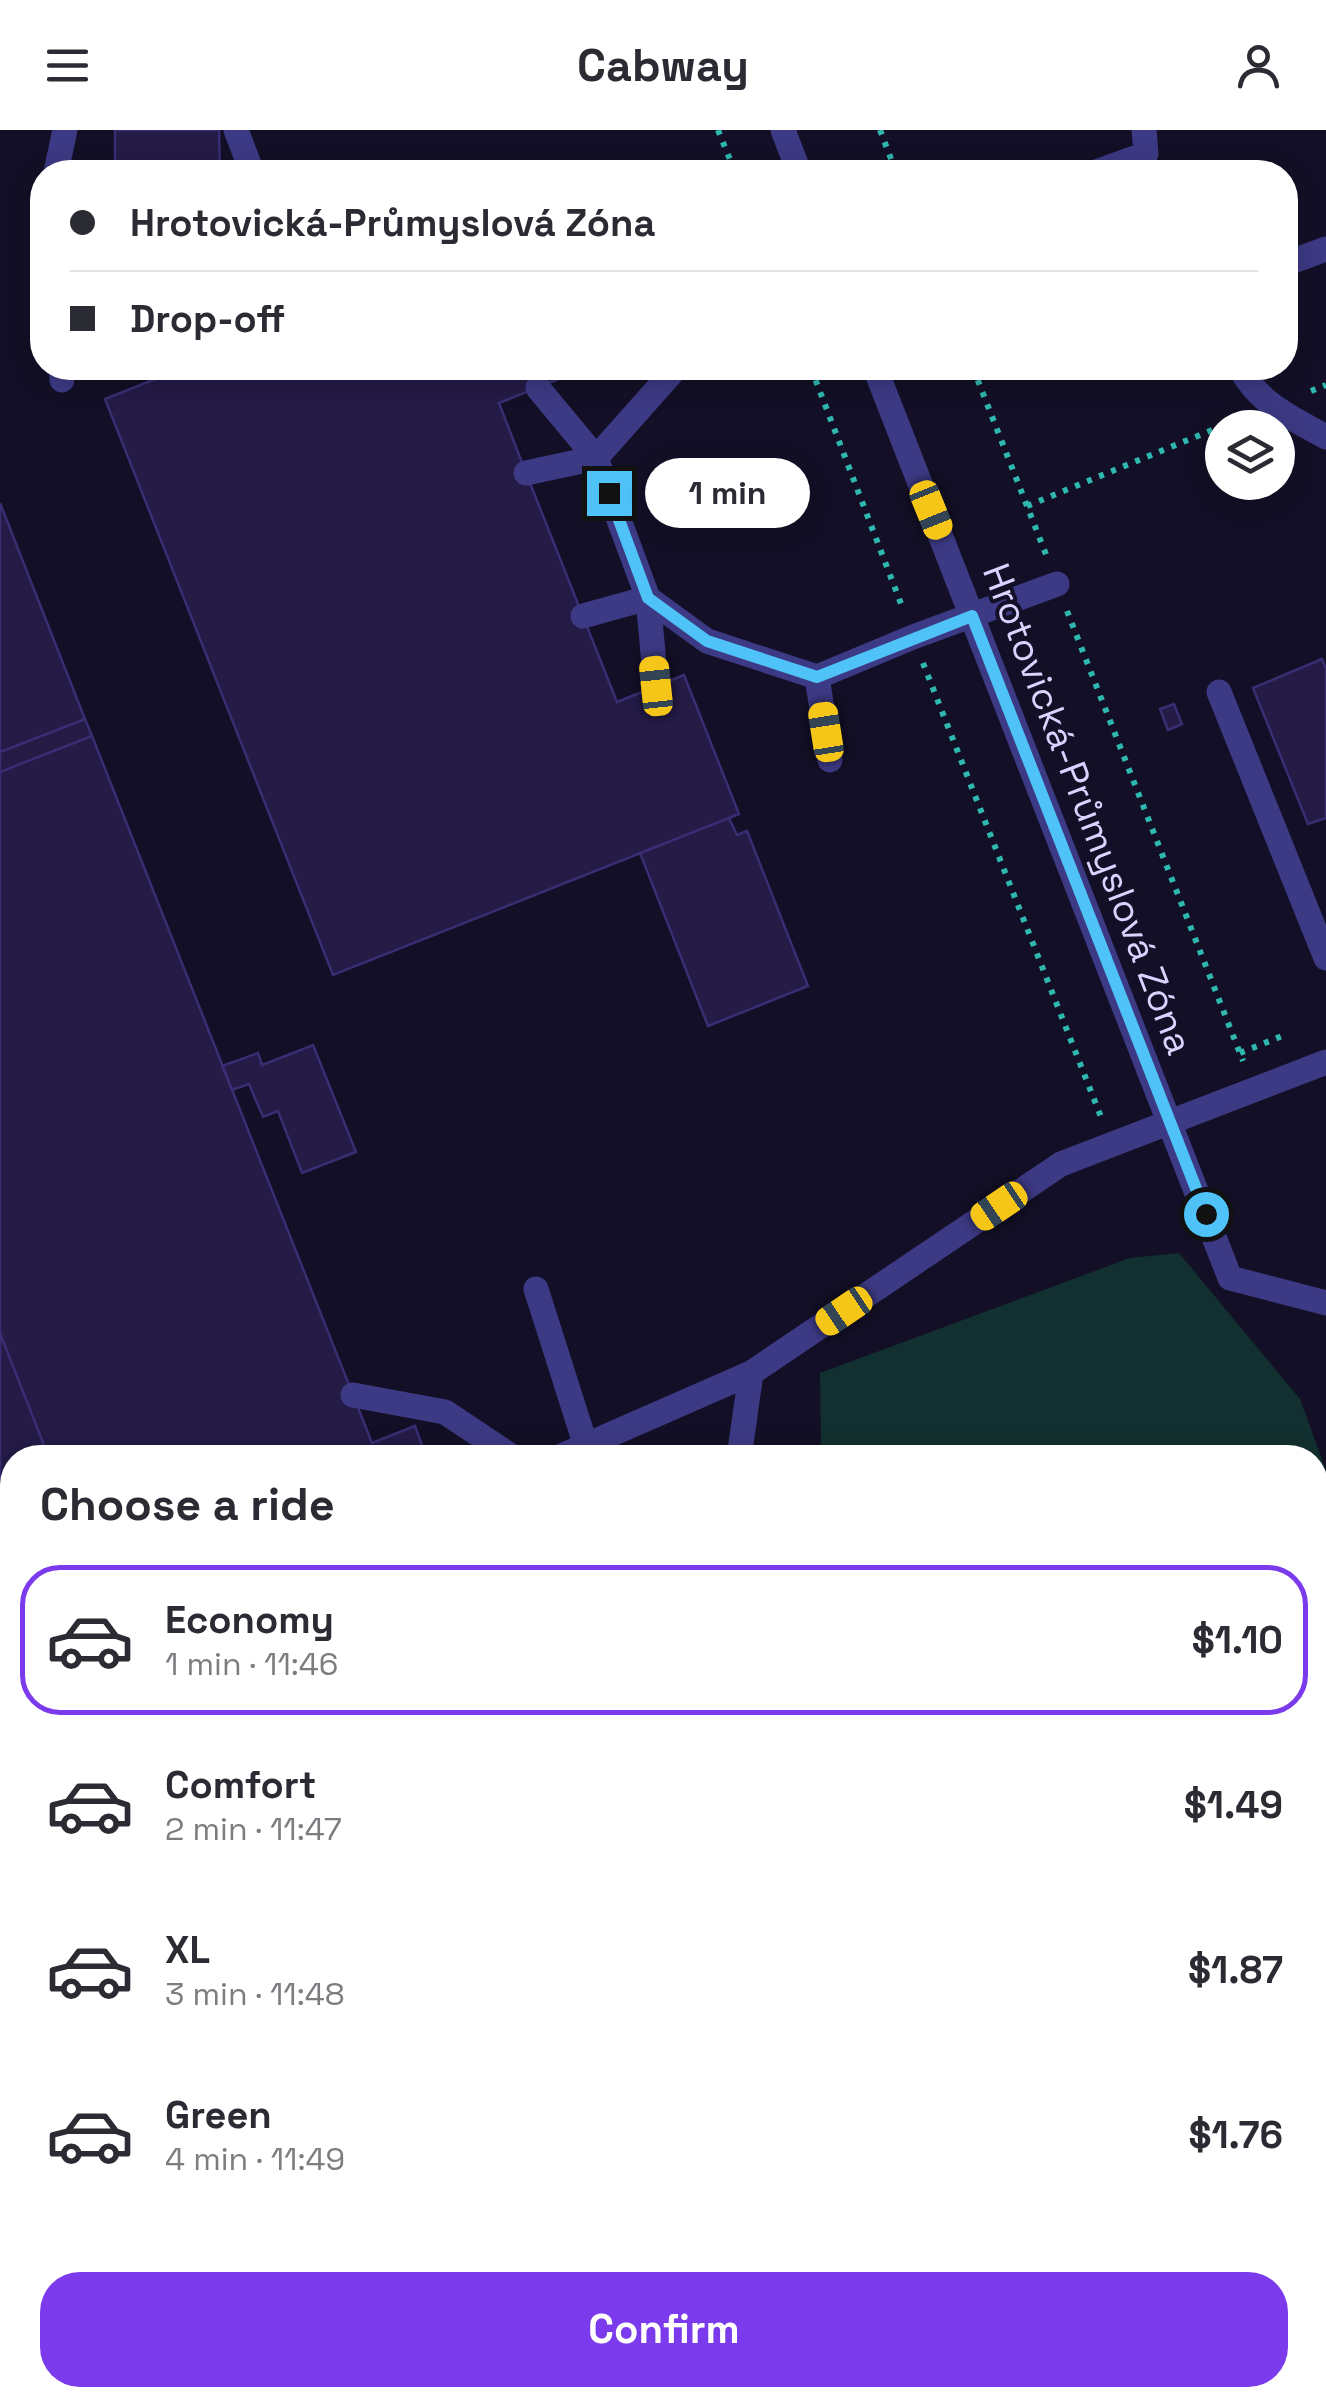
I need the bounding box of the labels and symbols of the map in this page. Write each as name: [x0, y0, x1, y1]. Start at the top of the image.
callout: 1 min: [644, 458, 809, 528]
route end: [587, 471, 632, 516]
car: [906, 477, 956, 543]
street label: Hrotovická-Průmyslová Zóna: [972, 557, 1204, 1061]
car: [638, 655, 674, 717]
car: [806, 700, 846, 764]
car: [966, 1177, 1032, 1235]
route start: [1184, 1192, 1229, 1237]
car: [811, 1282, 877, 1340]

